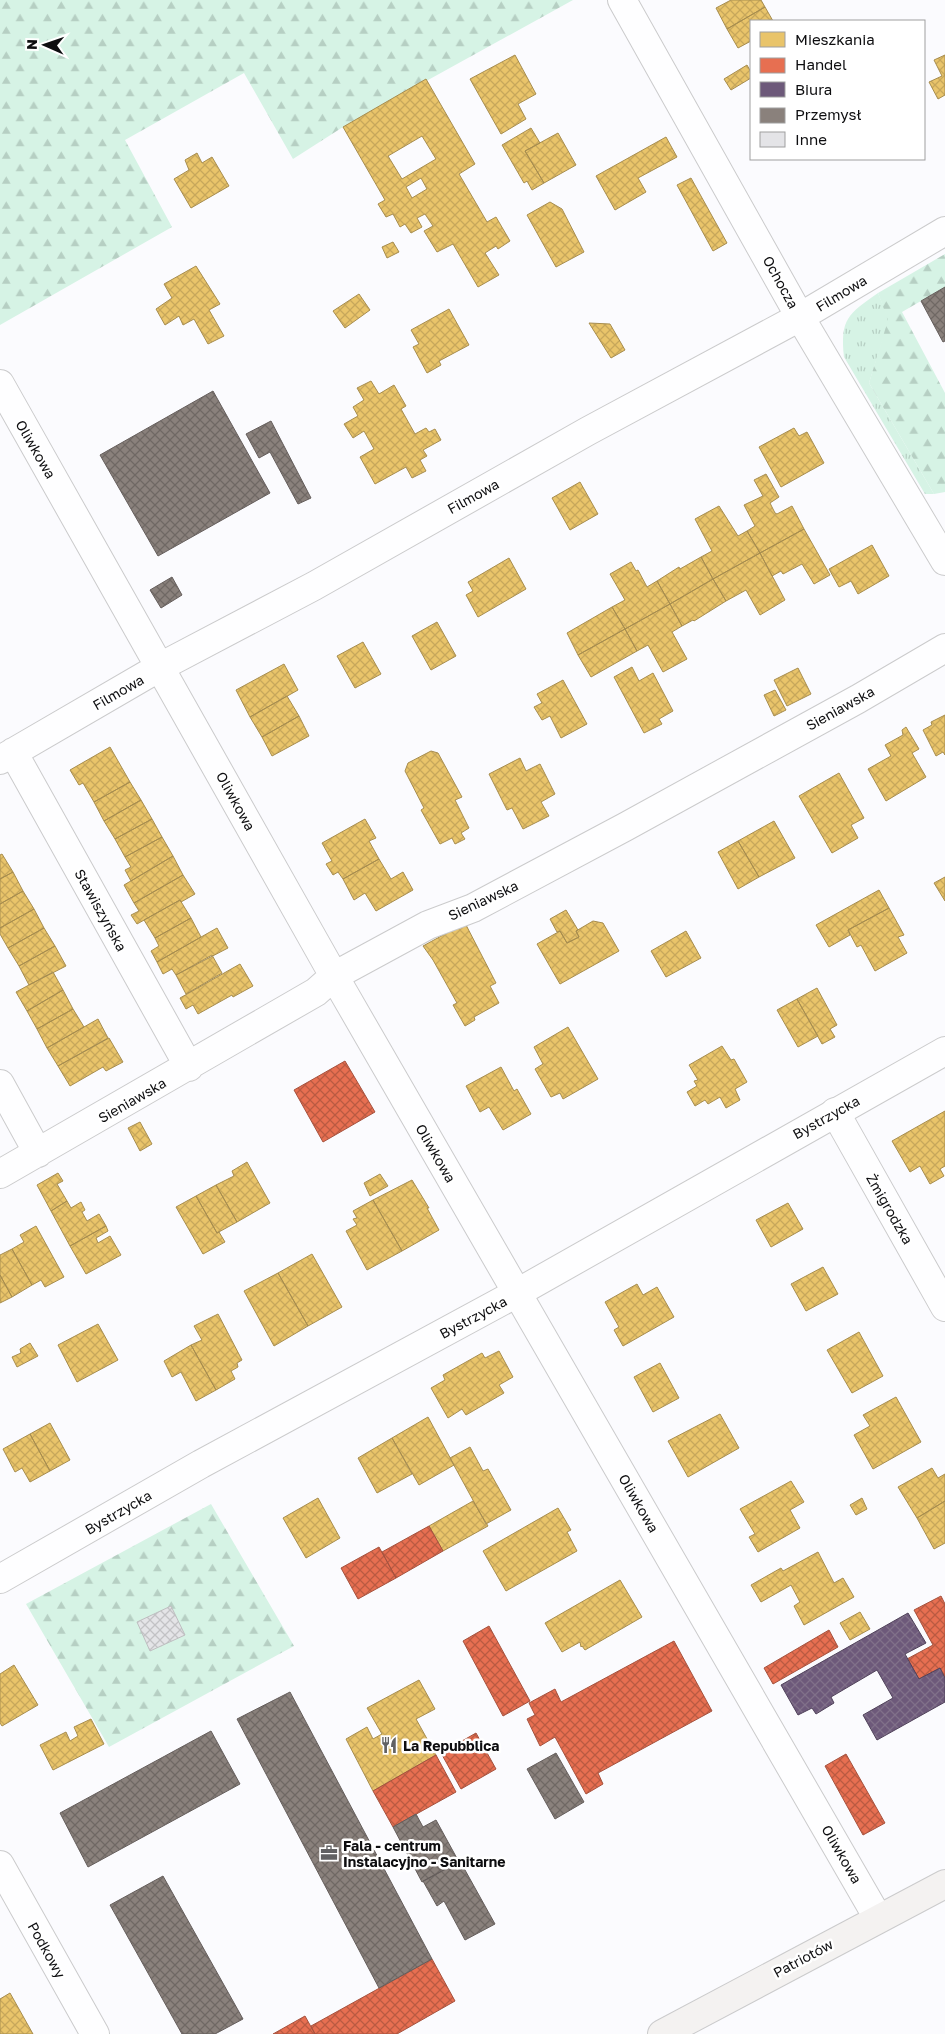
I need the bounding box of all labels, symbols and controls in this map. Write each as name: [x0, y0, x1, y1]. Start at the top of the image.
north arrow: [20, 20, 70, 70]
legend: [750, 20, 925, 160]
text: Mieszkania: [795, 30, 875, 48]
text: N: [23, 39, 40, 50]
text: Handel: [795, 55, 847, 73]
text: Biura: [795, 80, 832, 98]
text: Przemysł: [795, 105, 862, 123]
text: Inne: [795, 130, 827, 148]
street label: Ochocza: [760, 253, 802, 311]
street label: Filmowa: [813, 271, 869, 315]
street label: Oliwkowa: [12, 417, 60, 481]
street label: Filmowa: [444, 475, 502, 517]
street label: Filmowa: [89, 671, 147, 713]
street label: Sieniawska: [803, 682, 877, 734]
street label: Oliwkowa: [213, 769, 259, 833]
street label: Stawiszyńska: [71, 866, 131, 954]
street label: Sieniawska: [445, 876, 521, 924]
street label: Sieniawska: [95, 1074, 169, 1126]
street label: Bystrzycka: [790, 1092, 862, 1142]
street label: Oliwkowa: [412, 1121, 460, 1185]
street label: Żmigrodzka: [863, 1171, 917, 1247]
street label: Bystrzycka: [436, 1292, 510, 1342]
street label: Oliwkowa: [615, 1471, 663, 1535]
street label: Bystrzycka: [82, 1486, 154, 1538]
restaurant icon: La Repubblica: [379, 1735, 399, 1755]
place label: La Repubblica: [403, 1737, 499, 1754]
street label: Oliwkowa: [818, 1822, 866, 1886]
place label: Fala - centrum Instalacyjno - Sanitarne: [343, 1837, 506, 1870]
office icon: Fala - centrum Instalacyjno - Sanitarne: [319, 1843, 339, 1863]
street label: Podkowy: [25, 1919, 69, 1981]
street label: Patriotów: [770, 1935, 836, 1981]

